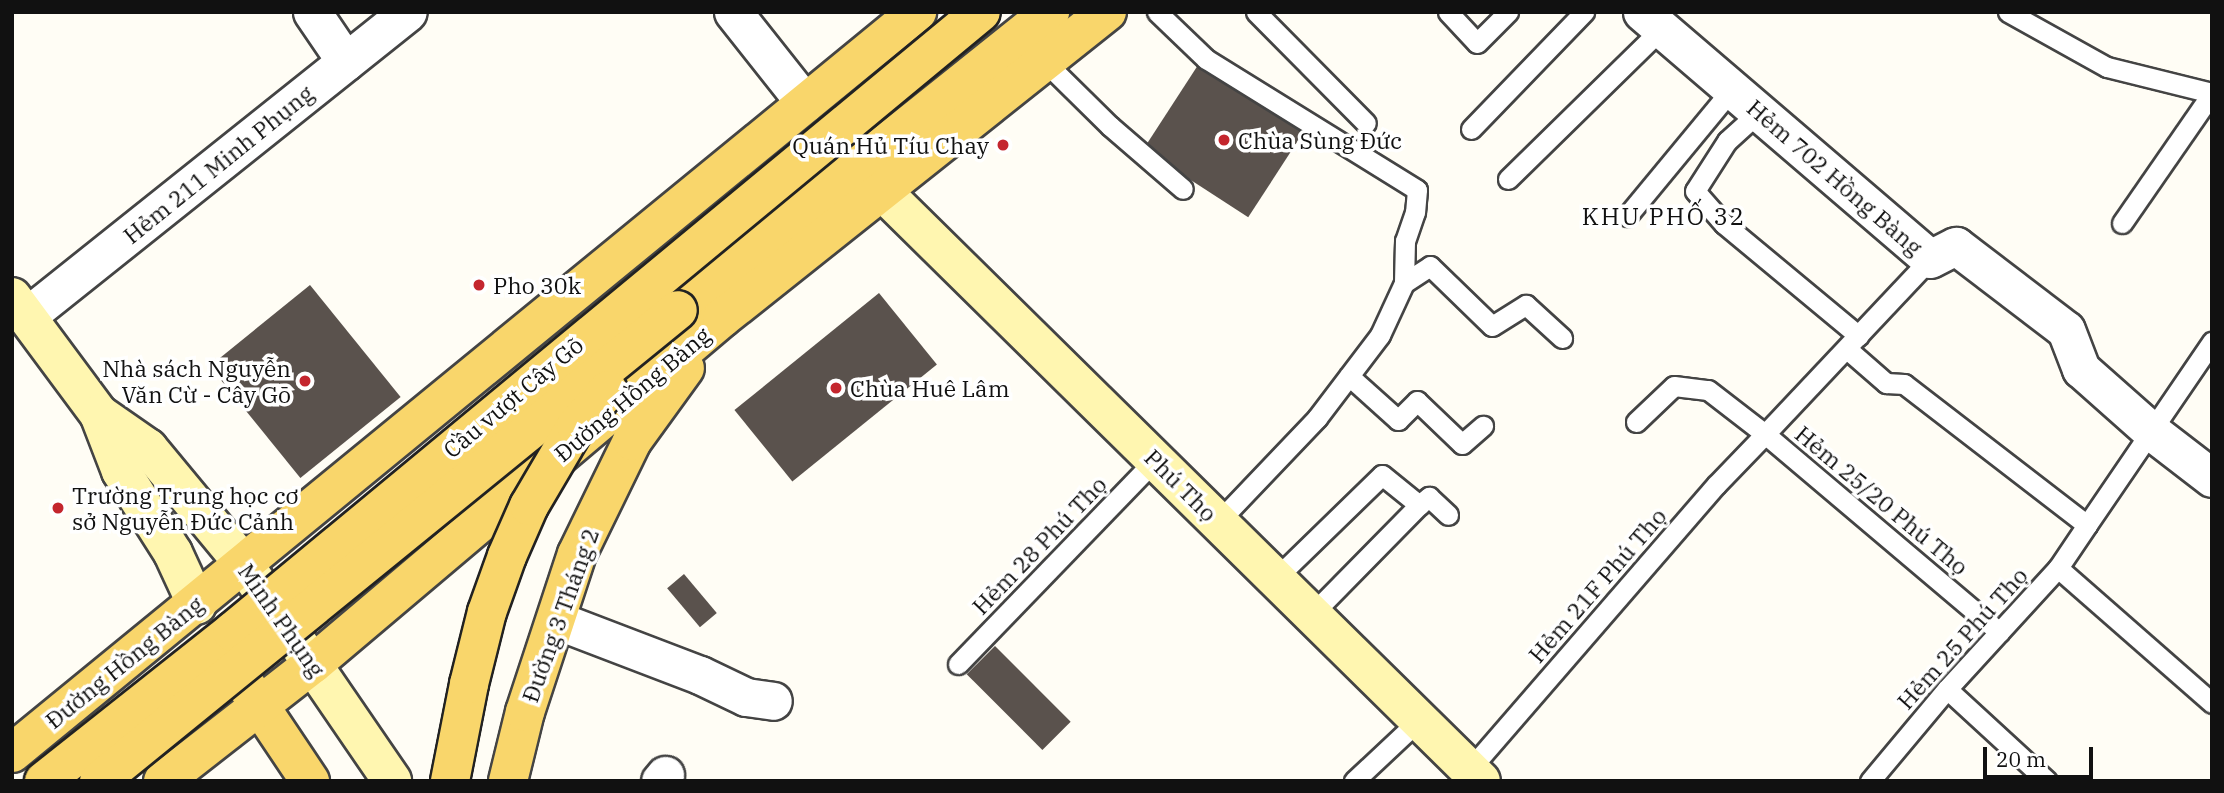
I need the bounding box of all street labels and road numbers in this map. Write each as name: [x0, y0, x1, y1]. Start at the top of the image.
street label: Hẻm 211 Minh Phụng: [118, 79, 318, 249]
street label: Hẻm 702 Hồng Bàng: [1742, 93, 1928, 261]
street label: Đường Hồng Bàng: [549, 321, 715, 467]
street label: Cầu vượt Cây Gõ: [438, 331, 588, 463]
street label: Hẻm 25/20 Phú Thọ: [1790, 420, 1974, 580]
street label: Phú Thọ: [1139, 443, 1223, 527]
street label: Hẻm 28 Phú Thọ: [966, 470, 1112, 620]
street label: Hẻm 21F Phú Thọ: [1522, 502, 1672, 668]
street label: Đường 3 Tháng 2: [516, 524, 604, 706]
street label: Minh Phụng: [233, 558, 331, 682]
street label: Hẻm 25 Phú Thọ: [1891, 561, 2033, 715]
street label: Đường Hồng Bàng: [40, 590, 208, 734]

